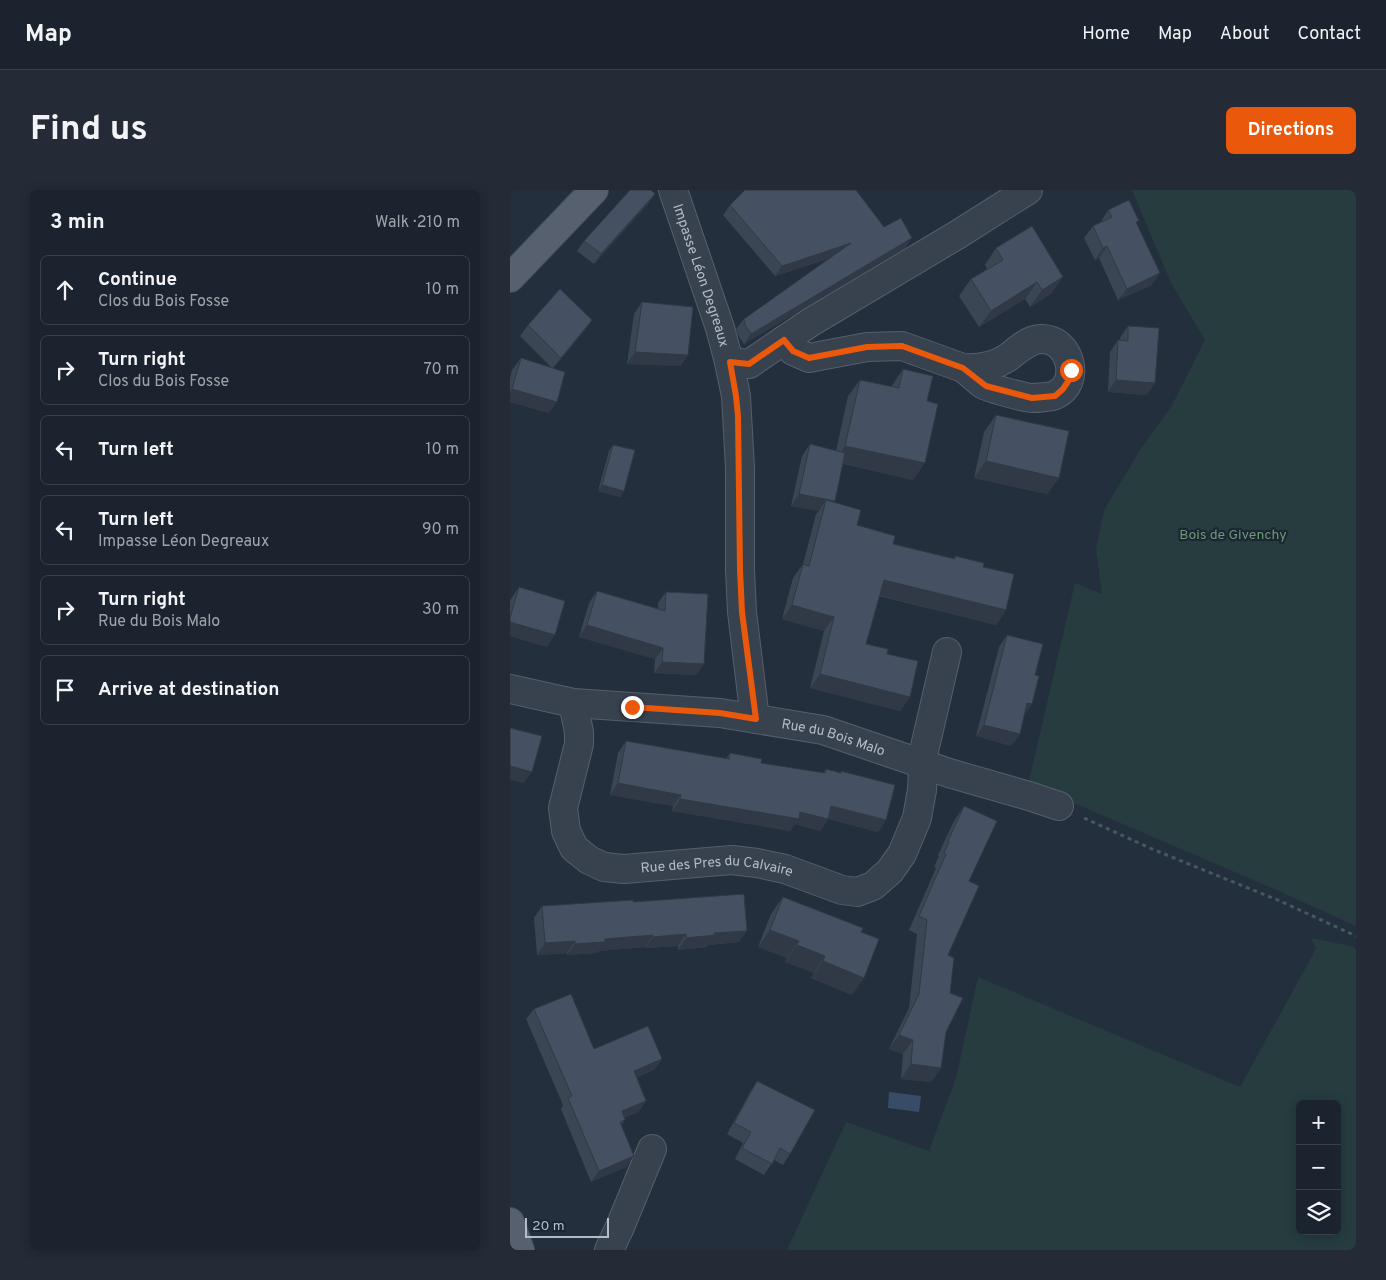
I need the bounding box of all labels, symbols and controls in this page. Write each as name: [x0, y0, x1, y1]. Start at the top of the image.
text: Map: [25, 20, 72, 50]
text: Home: [1082, 23, 1130, 46]
text: Map: [1158, 23, 1192, 46]
text: About: [1220, 23, 1269, 46]
text: Contact: [1297, 23, 1361, 46]
button: Directions: [1226, 107, 1356, 154]
text: Find us: [30, 108, 148, 152]
street label: Impasse Léon Degreaux: [668, 202, 732, 349]
text: 3 min: [50, 209, 105, 236]
text: Walk · 210 m: [375, 213, 460, 233]
text: Continue: [98, 268, 177, 292]
icon: ahead: [51, 276, 79, 304]
text: 10 m: [425, 280, 459, 300]
text: Clos du Bois Fosse: [98, 292, 229, 312]
text: Turn right: [98, 348, 186, 372]
icon: right: [51, 356, 79, 384]
route start: [1060, 359, 1083, 382]
text: 70 m: [424, 360, 459, 380]
text: Clos du Bois Fosse: [98, 372, 229, 392]
icon: left: [51, 436, 79, 464]
text: Turn left: [98, 438, 174, 462]
text: 10 m: [425, 440, 459, 460]
text: Turn left: [98, 508, 174, 532]
icon: left: [51, 516, 79, 544]
text: 90 m: [422, 520, 459, 540]
park label: Bois de Givenchy: [1179, 527, 1287, 544]
text: Impasse Léon Degreaux: [98, 532, 269, 552]
text: Turn right: [98, 588, 186, 612]
icon: right: [51, 596, 79, 624]
text: 30 m: [422, 600, 459, 620]
text: Rue du Bois Malo: [98, 612, 220, 632]
icon: arrive: [51, 676, 79, 704]
text: Arrive at destination: [98, 678, 279, 702]
route end: [621, 696, 644, 719]
street label: Rue du Bois Malo: [780, 716, 887, 761]
street label: Rue des Pres du Calvaire: [640, 853, 795, 881]
map controls: [1296, 1100, 1341, 1235]
button: +: [1296, 1100, 1341, 1145]
button: −: [1296, 1145, 1341, 1190]
button: layers: [1296, 1190, 1341, 1235]
scale bar: [525, 1215, 609, 1238]
text: 20 m: [532, 1218, 565, 1235]

